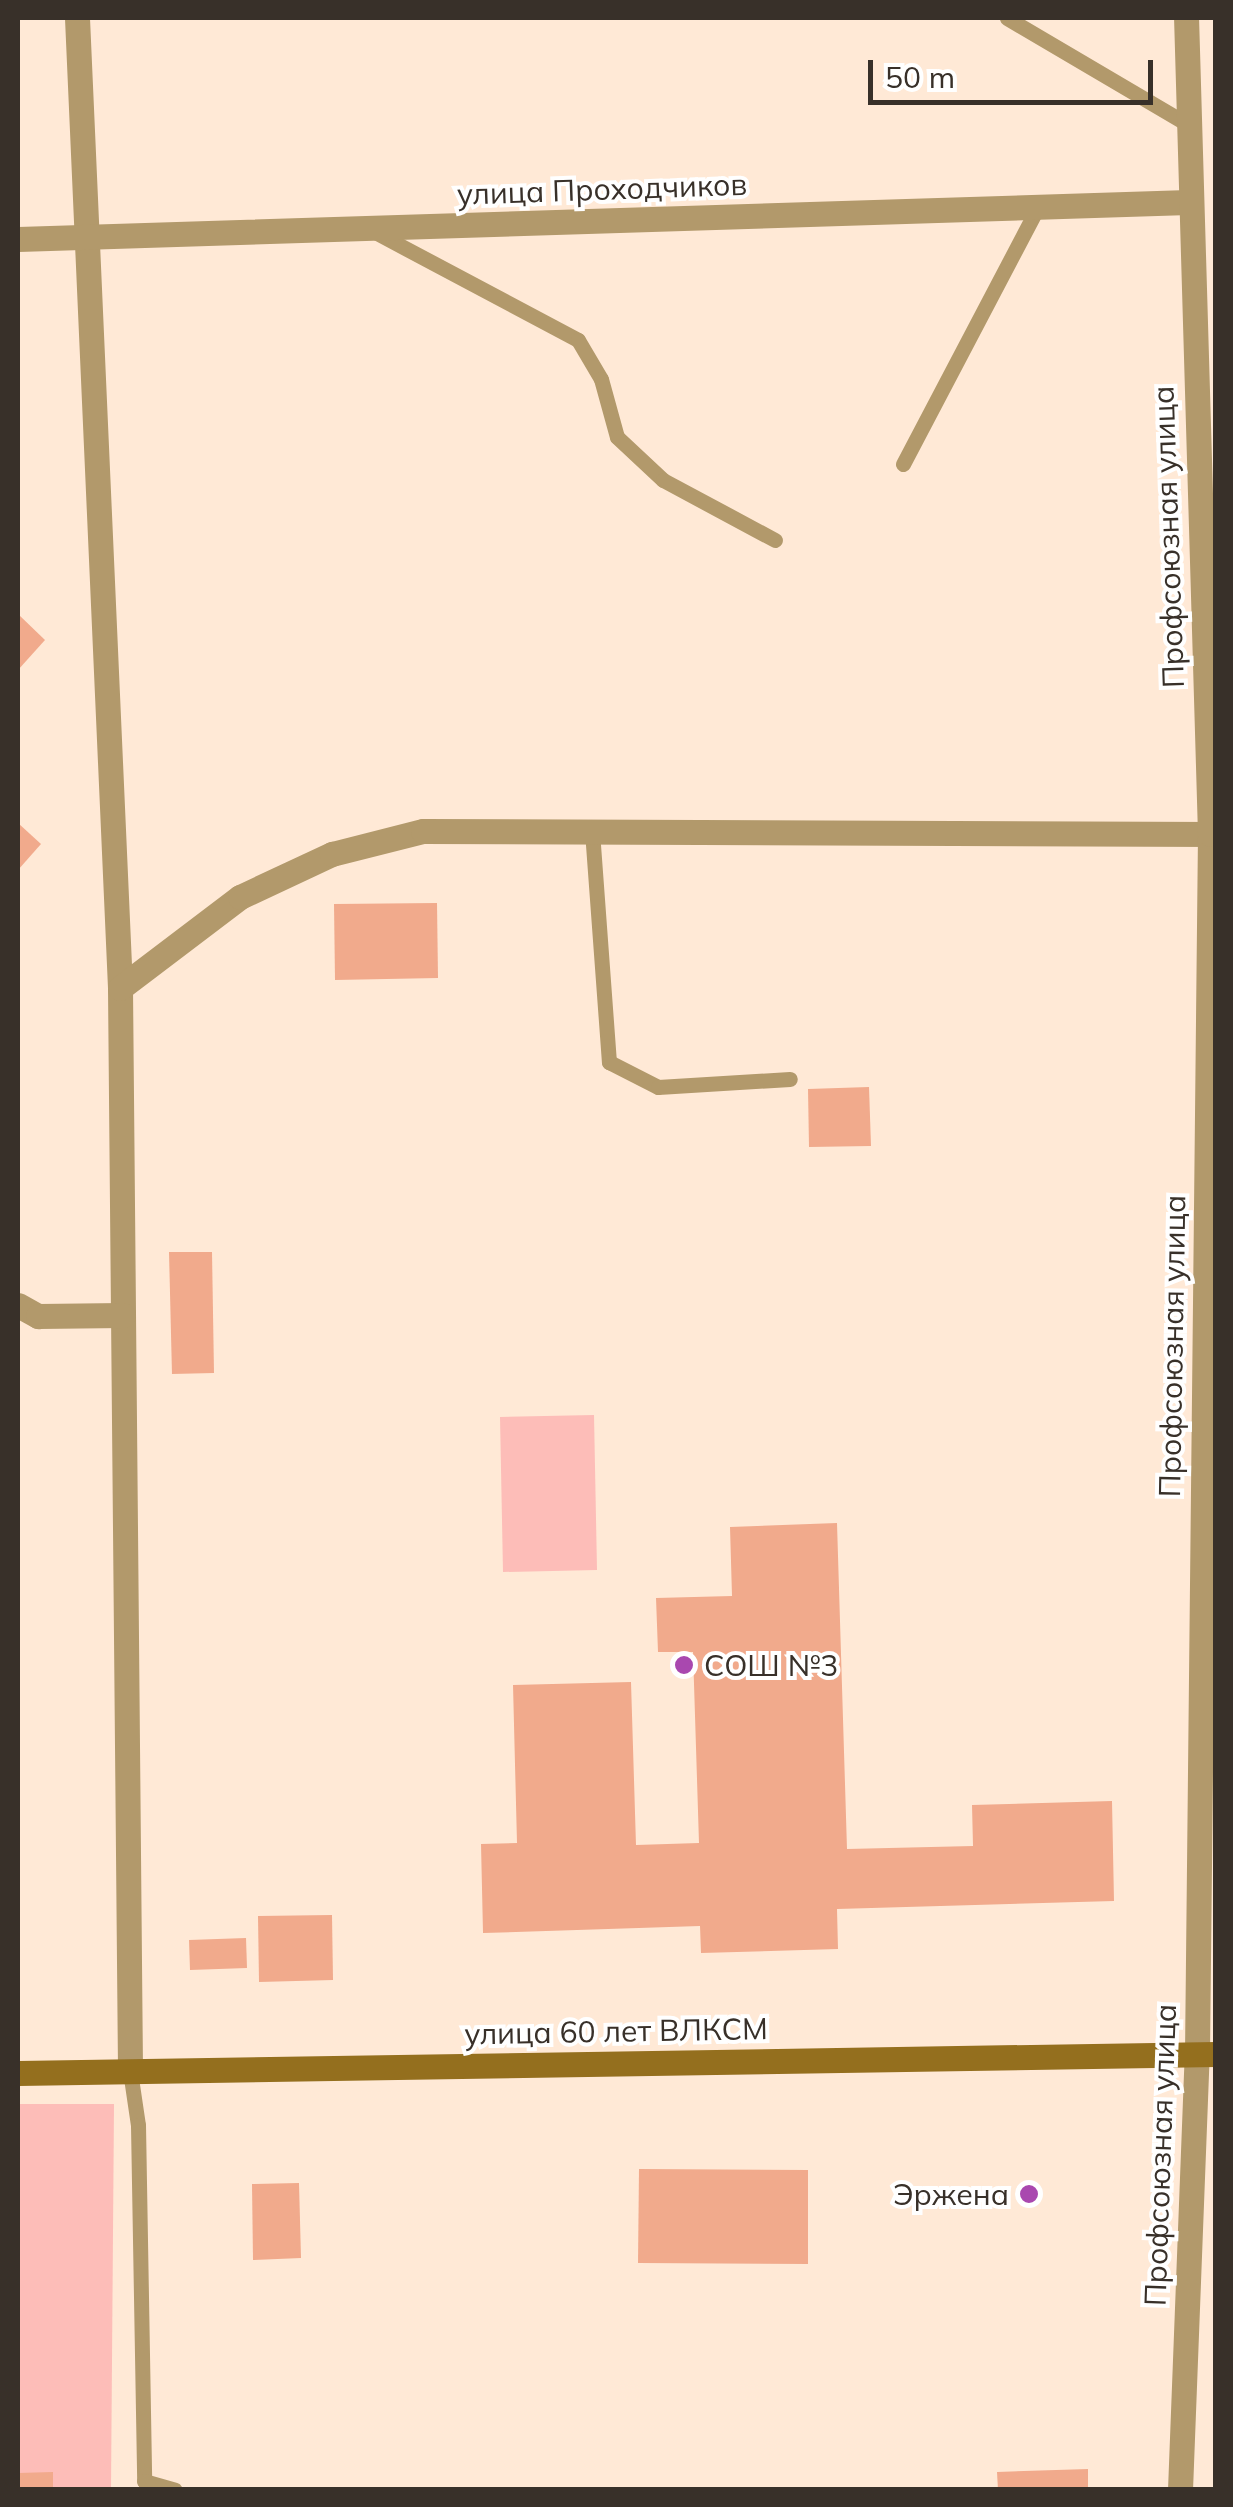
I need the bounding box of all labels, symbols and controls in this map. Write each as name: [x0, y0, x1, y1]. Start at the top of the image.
scale bar: [873, 40, 1158, 102]
text: 50 m: [885, 58, 955, 96]
street label: улица Проходчиков: [456, 166, 748, 212]
street label: Профсоюзная улица: [1145, 385, 1191, 689]
street label: Профсоюзная улица: [1151, 1194, 1193, 1498]
place label: СОШ №3: [704, 1647, 838, 1683]
marker: СОШ №3: [673, 1654, 695, 1676]
street label: Профсоюзная улица: [1137, 2003, 1183, 2307]
street label: улица 60 лет ВЛКСМ: [464, 2010, 768, 2052]
place label: Эржена: [893, 2176, 1009, 2212]
marker: Эржена: [1018, 2183, 1040, 2205]

